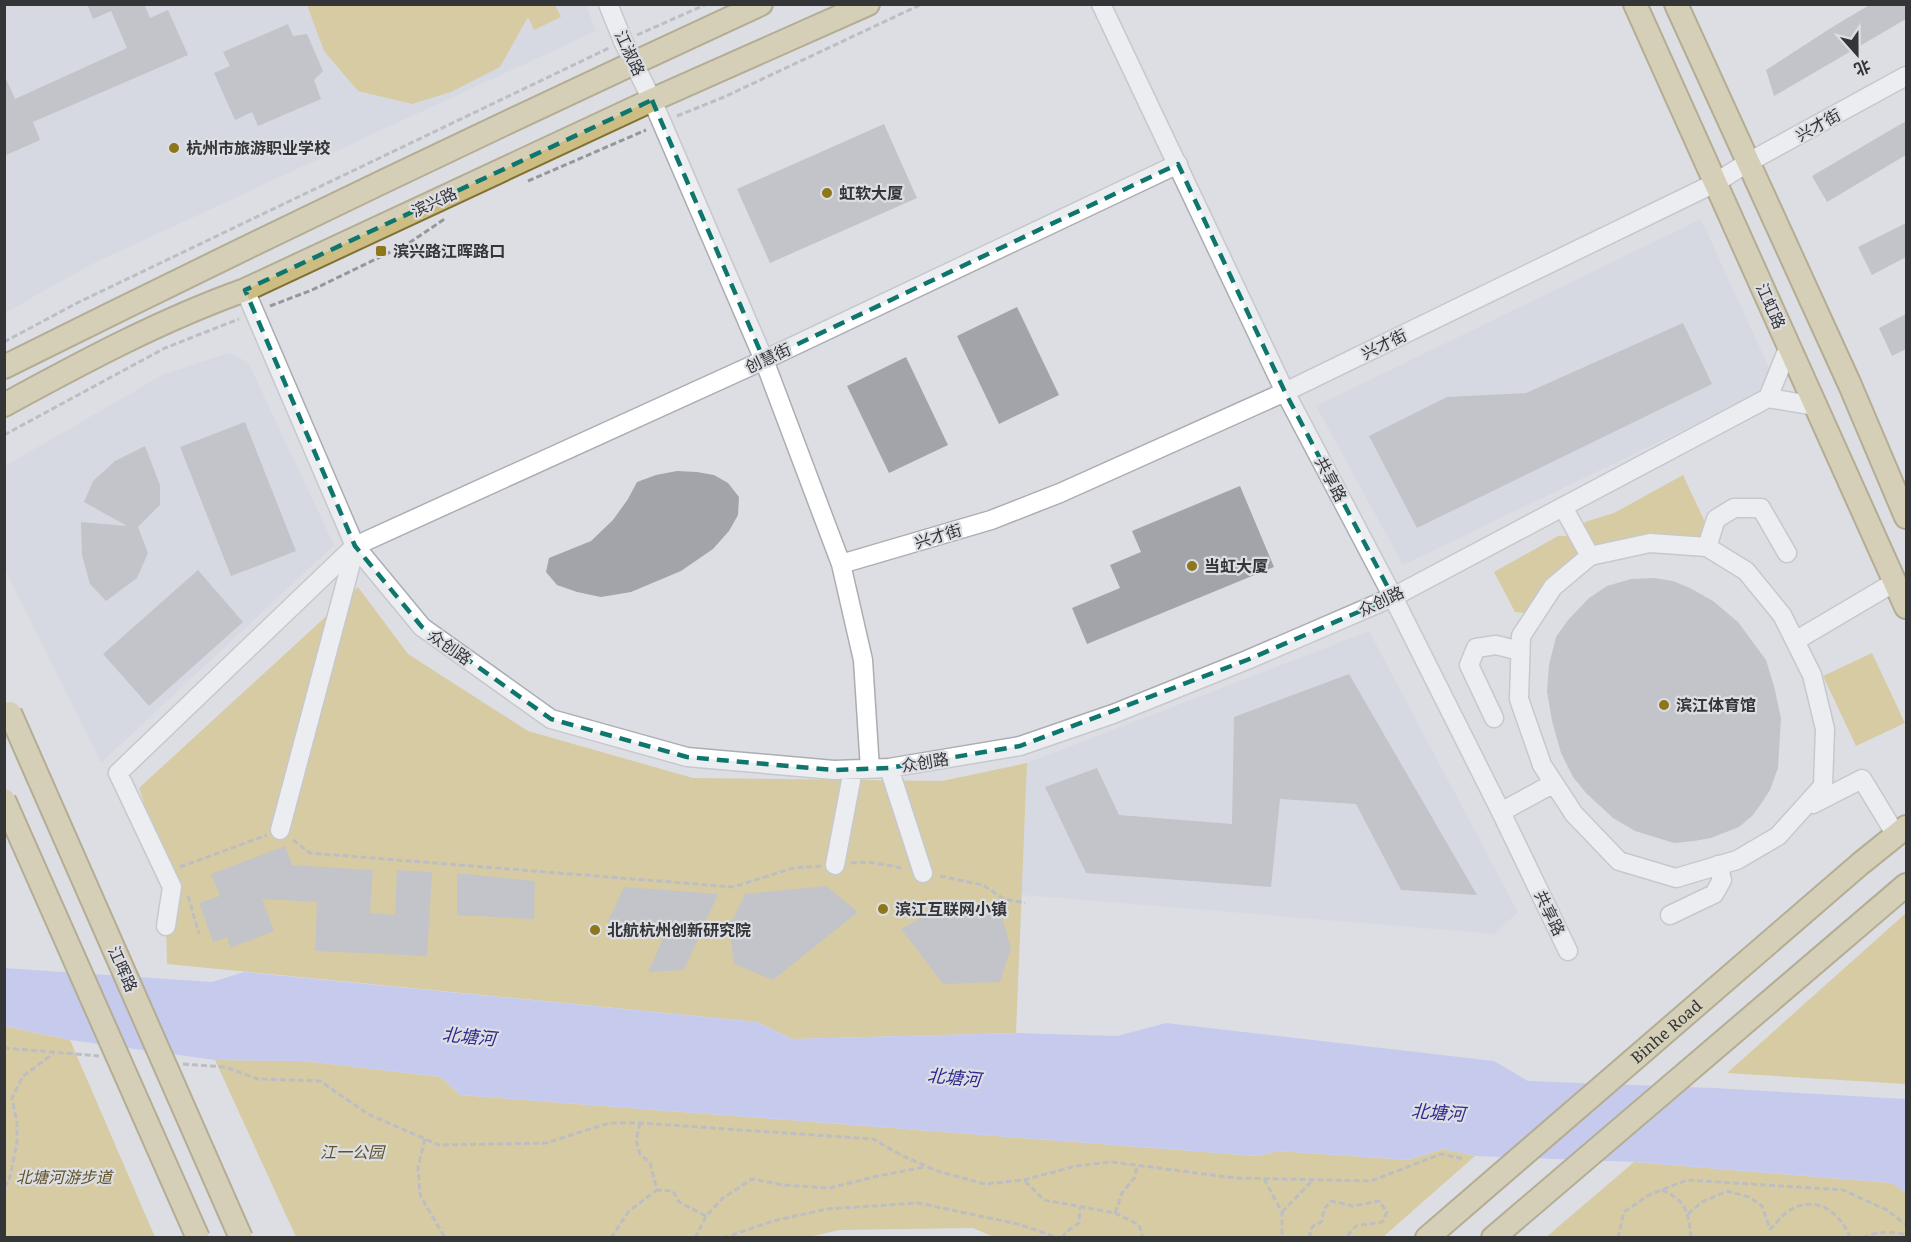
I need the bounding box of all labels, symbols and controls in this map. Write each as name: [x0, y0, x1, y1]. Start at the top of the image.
north arrow: [1827, 24, 1887, 84]
street label: 江淑路: [610, 27, 650, 79]
text: 北: [1851, 55, 1874, 81]
street label: 兴才街: [1792, 104, 1844, 146]
place label: 杭州市旅游职业学校: [186, 137, 331, 159]
marker: 杭州市旅游职业学校: [167, 141, 181, 155]
street label: 滨兴路: [408, 182, 460, 222]
place label: 虹软大厦: [839, 182, 903, 204]
marker: 虹软大厦: [820, 186, 834, 200]
place label: 滨兴路江晖路口: [393, 240, 505, 262]
marker: 滨兴路江晖路口: [374, 244, 388, 258]
street label: 江虹路: [1751, 280, 1791, 332]
street label: 兴才街: [1358, 324, 1410, 364]
street label: 创慧街: [742, 338, 794, 378]
street label: 共享路: [1310, 453, 1352, 505]
street label: 兴才街: [912, 518, 964, 554]
place label: 当虹大厦: [1204, 555, 1268, 577]
marker: 当虹大厦: [1185, 559, 1199, 573]
street label: 众创路: [1355, 581, 1407, 621]
street label: 众创路: [424, 624, 476, 670]
place label: 滨江体育馆: [1676, 694, 1756, 716]
marker: 滨江体育馆: [1657, 698, 1671, 712]
street label: 众创路: [900, 747, 950, 777]
street label: 共享路: [1530, 887, 1570, 939]
place label: 滨江互联网小镇: [895, 898, 1007, 920]
marker: 滨江互联网小镇: [876, 902, 890, 916]
place label: 北航杭州创新研究院: [607, 919, 751, 941]
marker: 北航杭州创新研究院: [588, 923, 602, 937]
street label: 江晖路: [103, 943, 143, 995]
street label: Binhe Road: [1626, 994, 1707, 1068]
water label: 北塘河: [441, 1022, 500, 1051]
water label: 北塘河: [926, 1063, 985, 1092]
water label: 北塘河: [1410, 1098, 1469, 1126]
park label: 江一公园: [320, 1141, 386, 1163]
park label: 北塘河游步道: [16, 1166, 114, 1188]

